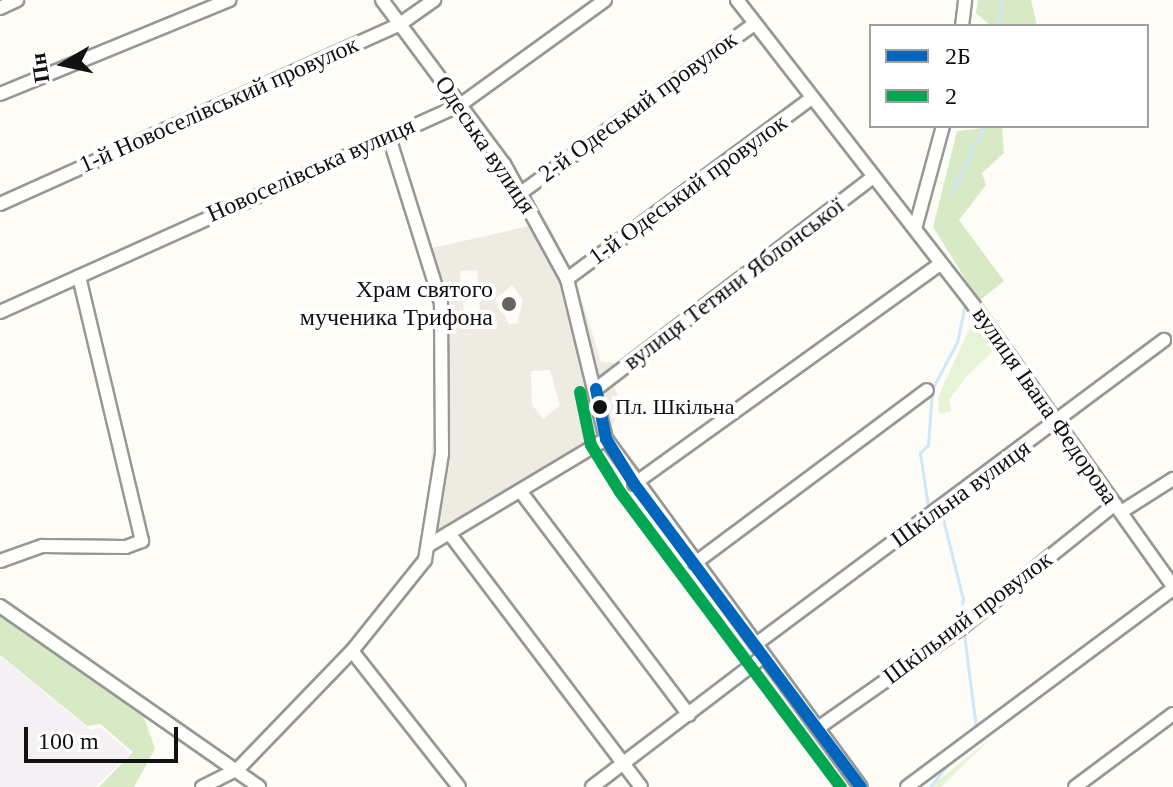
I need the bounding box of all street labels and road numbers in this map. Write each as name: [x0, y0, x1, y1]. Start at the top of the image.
street label: 2-й Одеський провулок: [533, 25, 743, 189]
street label: 1-й Новоселівський провулок: [75, 30, 363, 180]
street label: Одеська вулиця: [428, 71, 542, 219]
street label: 1-й Одеський провулок: [583, 108, 793, 272]
street label: Новоселівська вулиця: [203, 111, 419, 229]
street label: вулиця Тетяни Яблонської: [618, 192, 850, 376]
street label: вулиця Івана Федорова: [966, 302, 1124, 510]
street label: Шкільна вулиця: [886, 434, 1036, 554]
street label: Шкільний провулок: [878, 545, 1058, 691]

